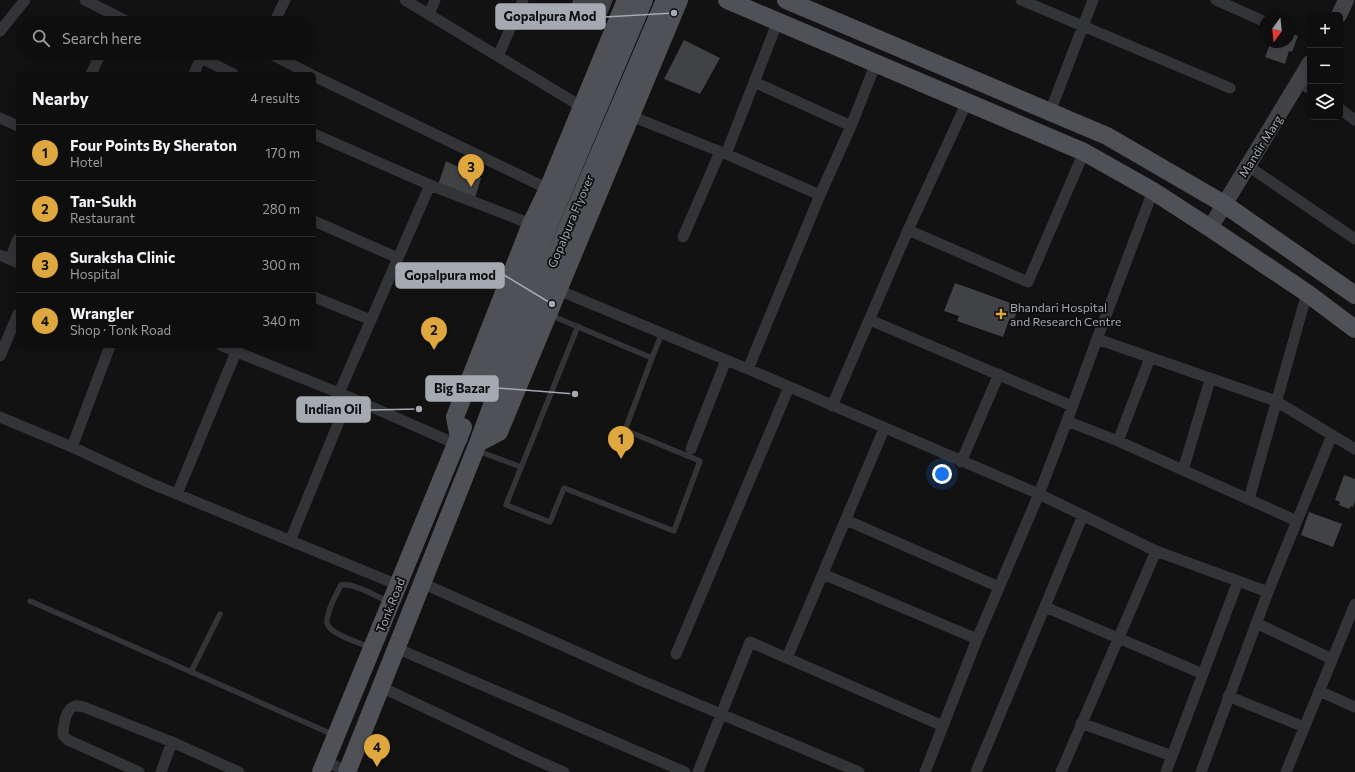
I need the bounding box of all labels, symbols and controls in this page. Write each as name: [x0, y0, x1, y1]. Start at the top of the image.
callout: Gopalpura Mod: [496, 4, 605, 29]
text: Gopalpura Mod: [504, 8, 596, 24]
north arrow: [1259, 12, 1295, 48]
map controls: [1307, 12, 1343, 120]
button: +: [1307, 12, 1343, 48]
search box: [16, 16, 316, 60]
icon: search: [30, 27, 52, 49]
text: Search here: [62, 29, 141, 47]
button: −: [1307, 48, 1343, 84]
button: layers: [1307, 84, 1343, 120]
text: Nearby: [32, 88, 89, 109]
text: 4 results: [250, 90, 300, 106]
street label: Mandir Marg: [1235, 112, 1285, 180]
text: Four Points By Sheraton: [70, 136, 237, 154]
text: 1: [42, 145, 48, 161]
text: 170 m: [265, 145, 300, 161]
text: Hotel: [70, 154, 103, 170]
pin: 3: [458, 154, 484, 187]
street label: Gopalpura Flyover: [544, 172, 596, 269]
text: Tan-Sukh: [70, 192, 136, 210]
text: 2: [41, 201, 49, 217]
text: 280 m: [263, 201, 300, 217]
text: Restaurant: [70, 210, 135, 226]
text: Suraksha Clinic: [70, 248, 175, 266]
text: 3: [41, 257, 49, 273]
text: 300 m: [262, 257, 300, 273]
callout: Gopalpura mod: [396, 263, 504, 288]
text: Hospital: [70, 266, 120, 282]
text: Gopalpura mod: [404, 267, 496, 283]
place label: Bhandari Hospital and Research Centre: [1010, 300, 1121, 328]
text: Wrangler: [70, 304, 134, 322]
marker: Bhandari Hospital and Research Centre: [995, 308, 1007, 320]
text: 4: [41, 313, 49, 329]
text: 340 m: [262, 313, 300, 329]
pin: 2: [421, 317, 447, 350]
text: Shop · Tonk Road: [70, 322, 171, 338]
callout: Big Bazar: [426, 376, 498, 401]
text: Big Bazar: [434, 380, 491, 396]
callout: Indian Oil: [297, 397, 370, 422]
text: Indian Oil: [304, 401, 362, 417]
pin: 1: [608, 426, 634, 459]
your location: [932, 464, 952, 484]
street label: Tonk Road: [373, 576, 407, 634]
pin: 4: [364, 734, 390, 767]

